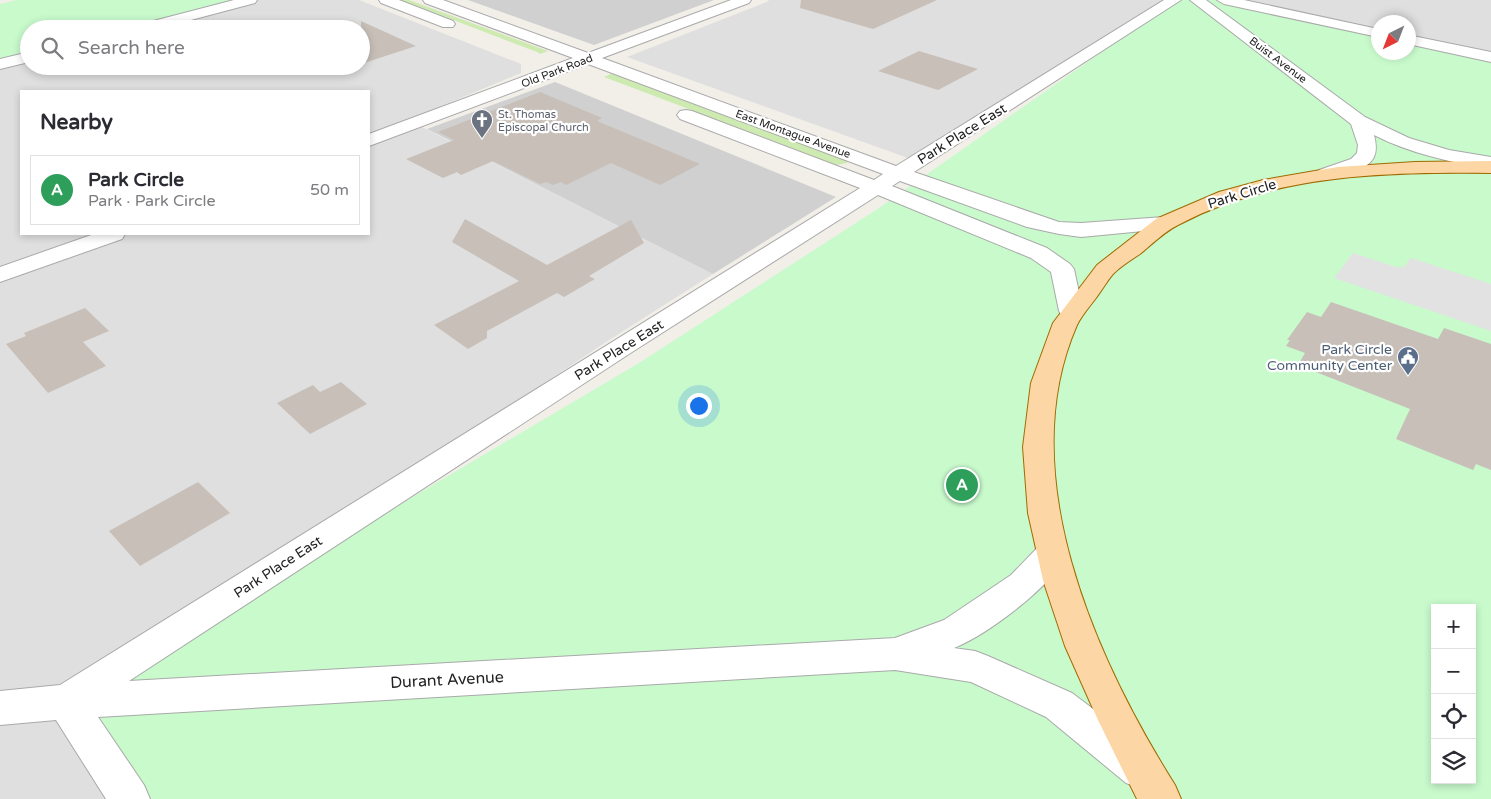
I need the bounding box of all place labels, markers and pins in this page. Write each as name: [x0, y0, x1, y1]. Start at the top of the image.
church icon: St. Thomas Episcopal Church: [470, 108, 494, 139]
place label: St. Thomas Episcopal Church: [498, 108, 589, 134]
place label: Park Circle Community Center: [1267, 341, 1393, 374]
public building icon: Park Circle Community Center: [1396, 345, 1420, 376]
pin: A: [946, 466, 978, 504]

